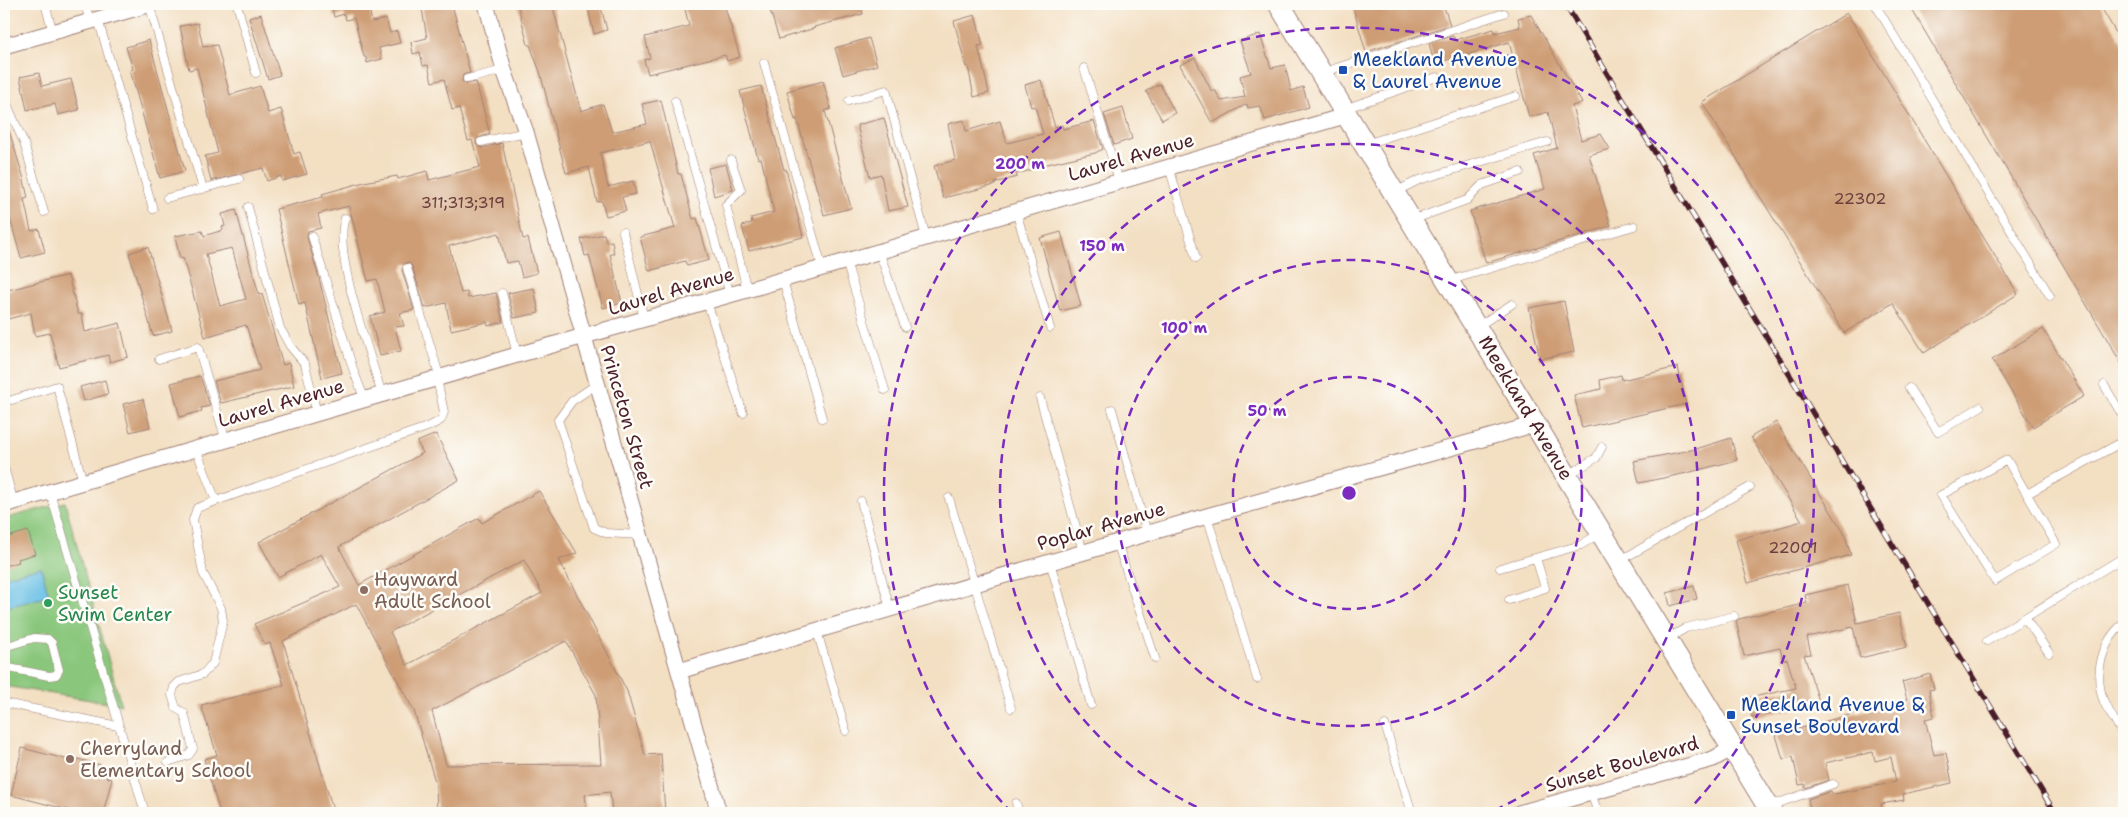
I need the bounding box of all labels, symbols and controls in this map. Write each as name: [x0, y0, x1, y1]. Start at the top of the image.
place label: Meekland Avenue & Laurel Avenue: [1353, 47, 1517, 94]
marker: Meekland Avenue & Laurel Avenue: [1337, 64, 1349, 76]
street label: Laurel Avenue: [1065, 127, 1197, 187]
text: 200 m: [995, 154, 1045, 174]
house number: 22302: [1833, 188, 1887, 209]
house number: 311;313;319: [421, 192, 505, 213]
text: 150 m: [1079, 236, 1125, 256]
street label: Laurel Avenue: [605, 261, 737, 321]
text: 100 m: [1161, 318, 1207, 338]
street label: Meekland Avenue: [1473, 331, 1579, 485]
street label: Princeton Street: [595, 342, 659, 492]
street label: Laurel Avenue: [215, 373, 347, 433]
text: 50 m: [1248, 401, 1287, 421]
centre of rings: [1340, 484, 1358, 502]
street label: Poplar Avenue: [1034, 496, 1168, 556]
house number: 22001: [1768, 537, 1818, 558]
place label: Hayward Adult School: [374, 567, 491, 614]
place label: Sunset Swim Center: [58, 580, 173, 627]
marker: Hayward Adult School: [358, 584, 370, 596]
marker: Sunset Swim Center: [42, 597, 54, 609]
place label: Meekland Avenue & Sunset Boulevard: [1741, 692, 1925, 739]
marker: Meekland Avenue & Sunset Boulevard: [1725, 709, 1737, 721]
street label: Sunset Boulevard: [1542, 730, 1702, 798]
place label: Cherryland Elementary School: [80, 736, 251, 783]
marker: Cherryland Elementary School: [64, 753, 76, 765]

